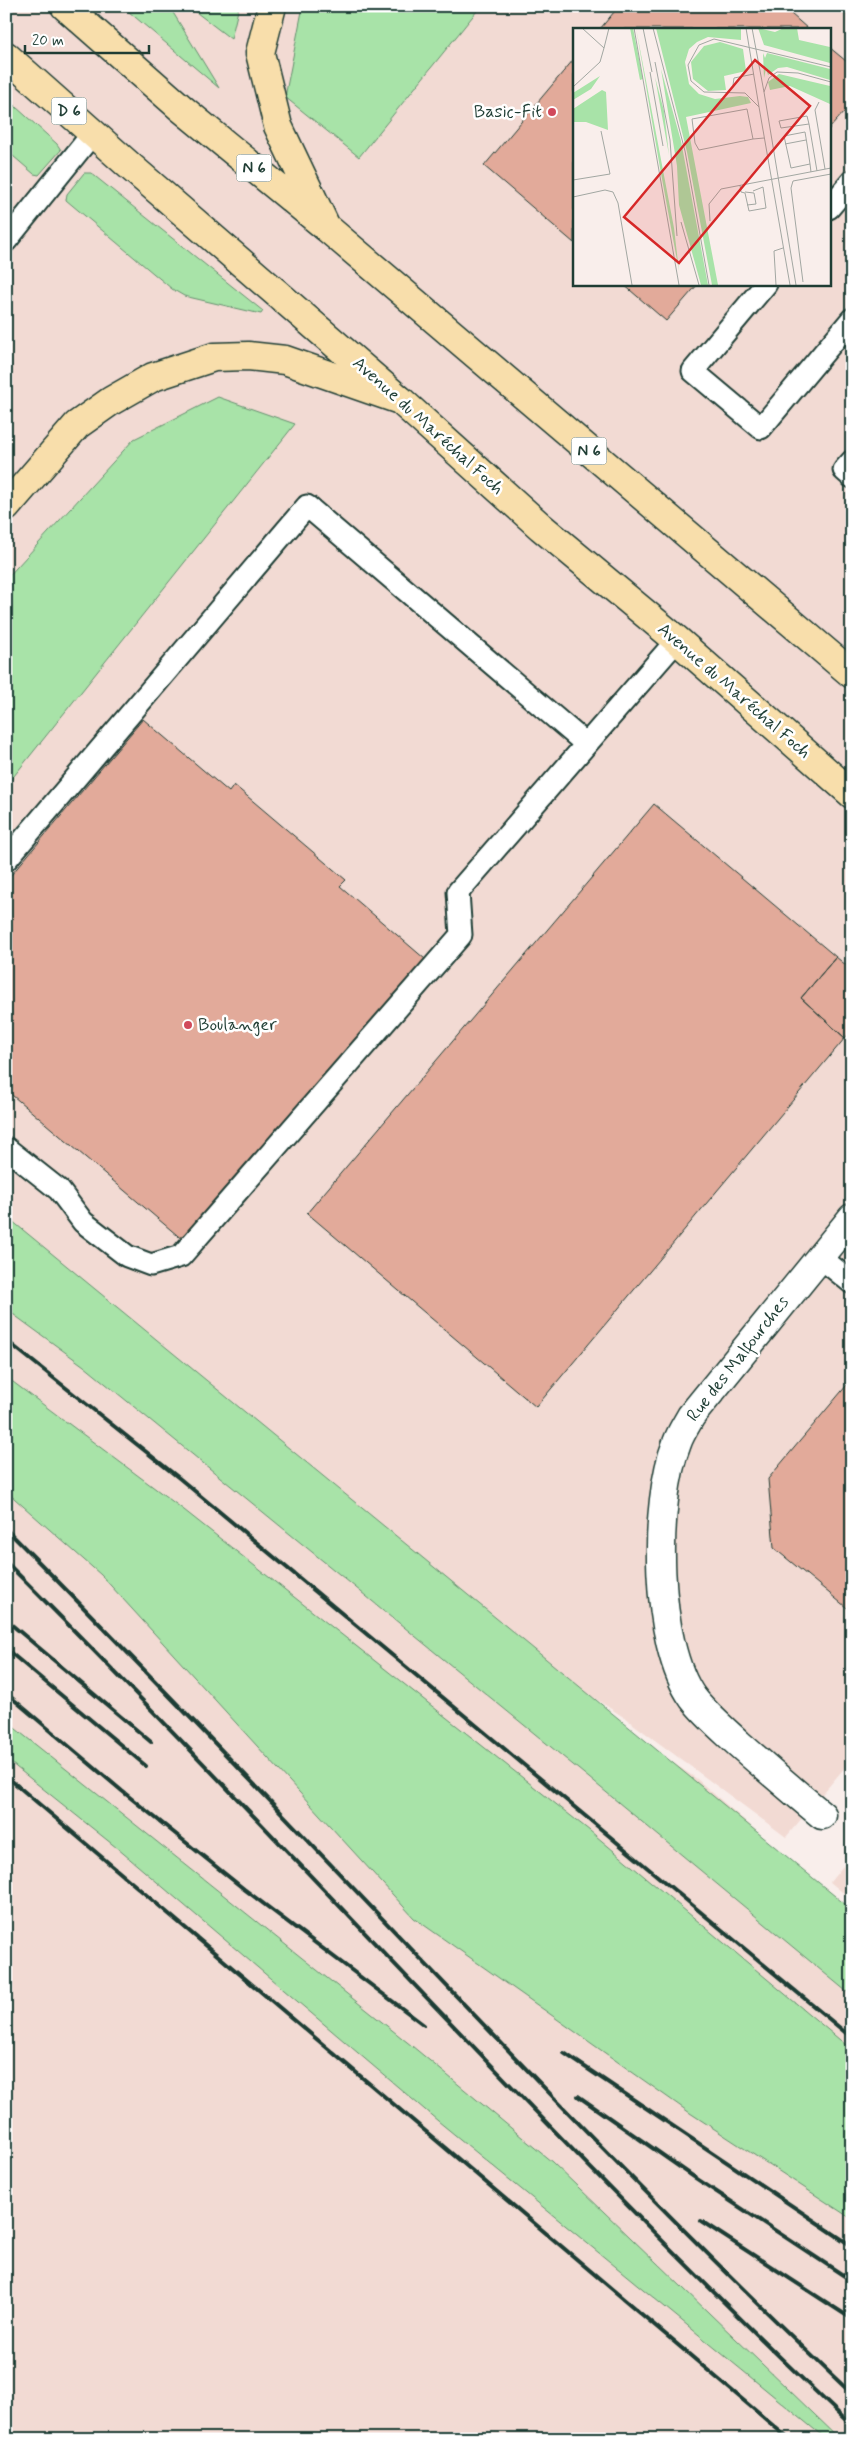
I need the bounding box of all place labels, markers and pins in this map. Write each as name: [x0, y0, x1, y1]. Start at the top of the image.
place label: Basic-Fit: [474, 100, 542, 124]
marker: Basic-Fit: [546, 106, 558, 118]
place label: Boulanger: [198, 1013, 277, 1037]
marker: Boulanger: [182, 1019, 194, 1031]

